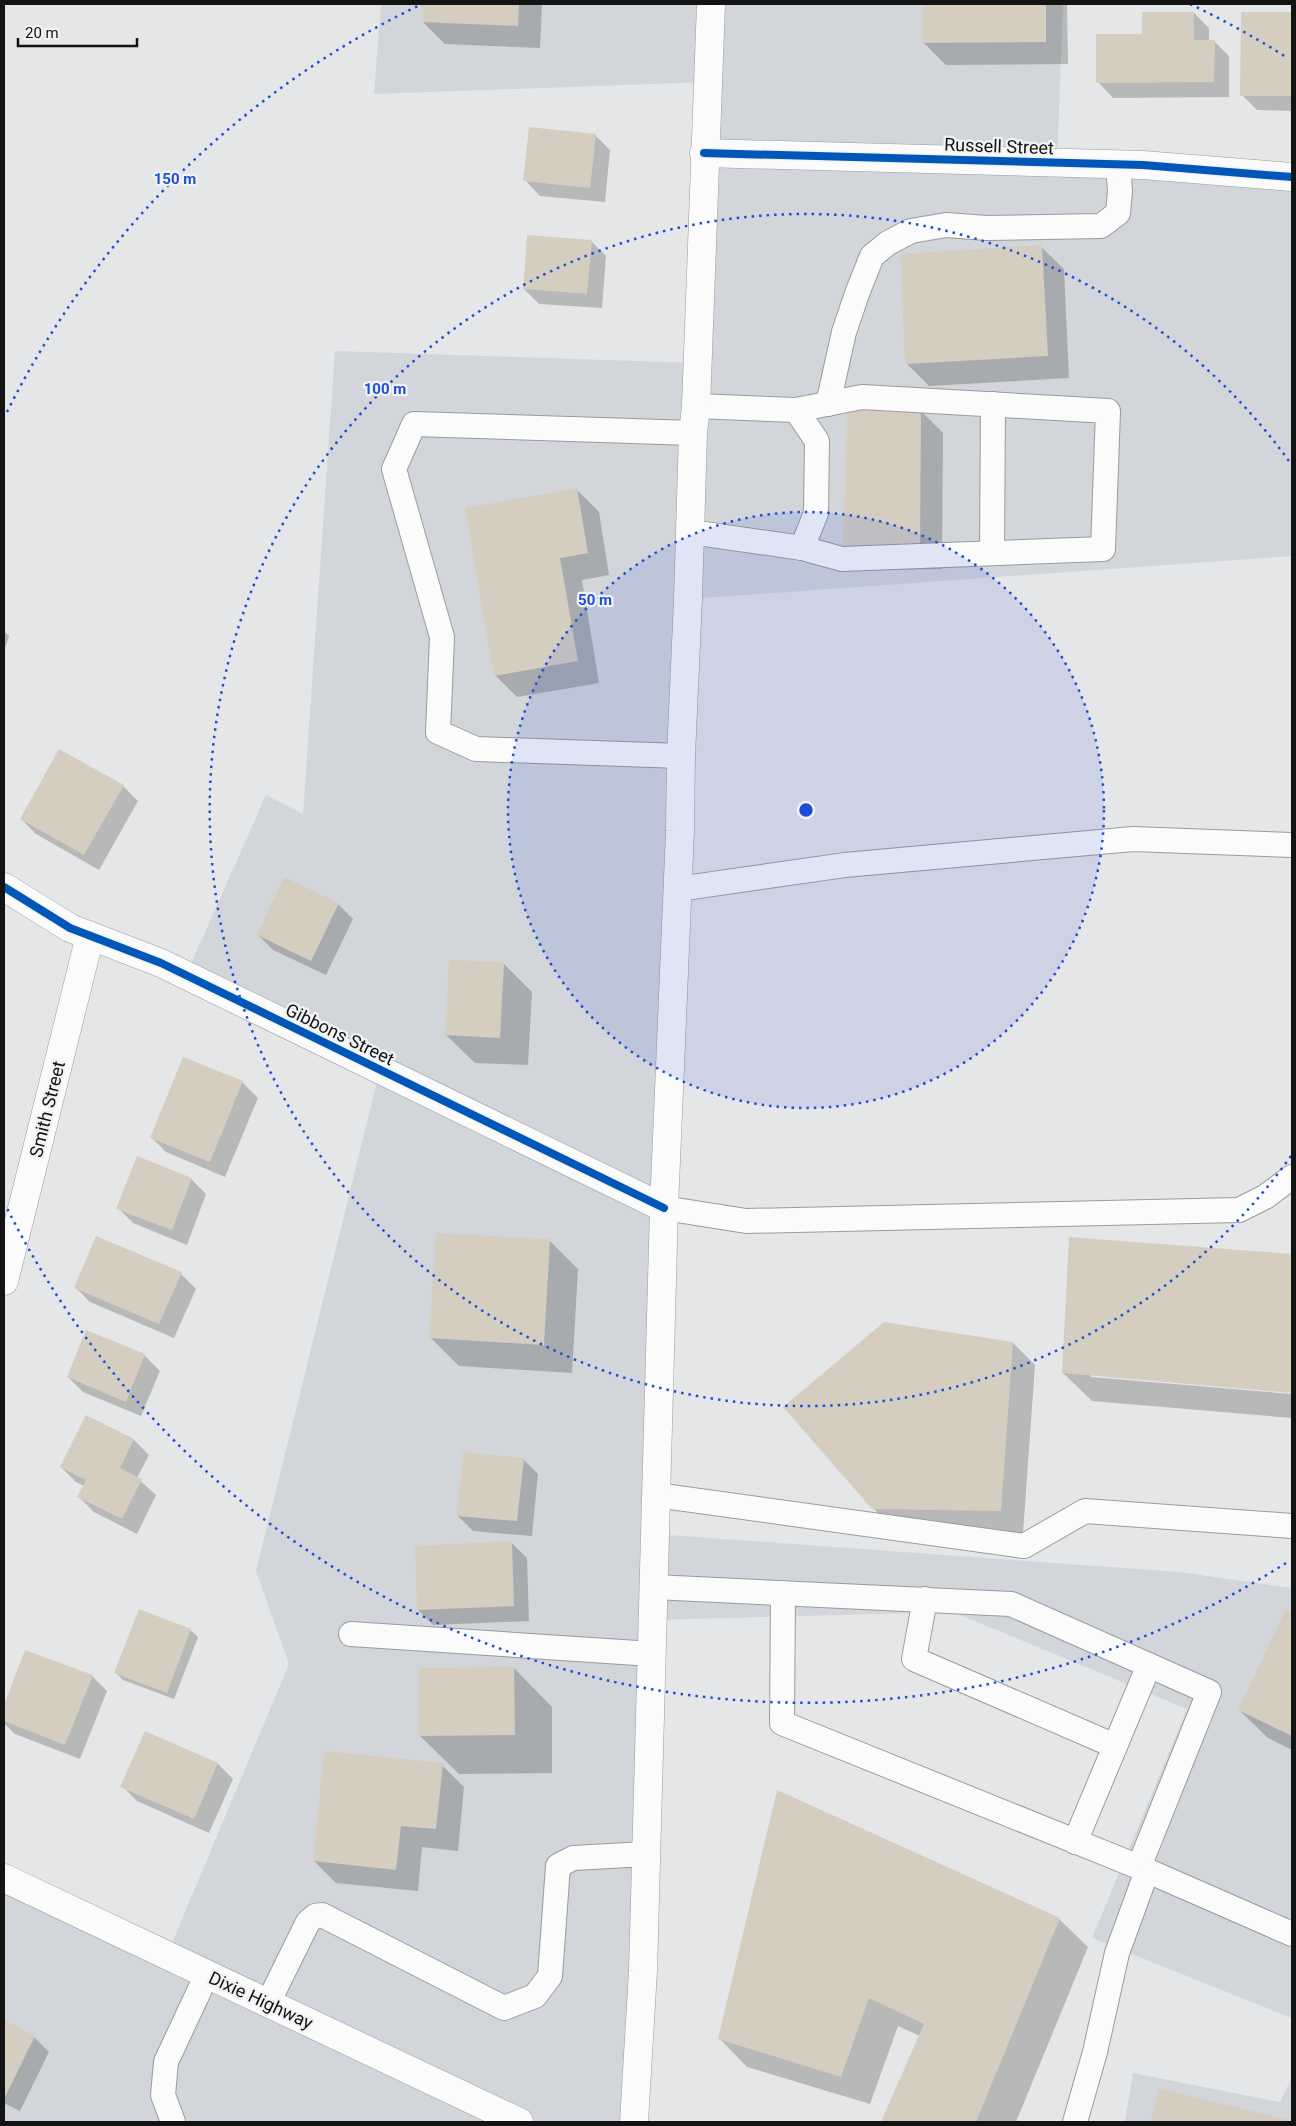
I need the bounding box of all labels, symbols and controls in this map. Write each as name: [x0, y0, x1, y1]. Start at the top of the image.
scale bar: [18, 15, 136, 47]
text: 20 m: [25, 24, 59, 42]
street label: Russell Street: [944, 134, 1054, 158]
text: 150 m: [154, 170, 196, 188]
text: 100 m: [364, 380, 406, 398]
text: 50 m: [578, 591, 612, 609]
centre of rings: [797, 801, 815, 819]
street label: Gibbons Street: [282, 999, 398, 1069]
street label: Smith Street: [25, 1059, 69, 1159]
street label: Dixie Highway: [206, 1967, 317, 2033]

